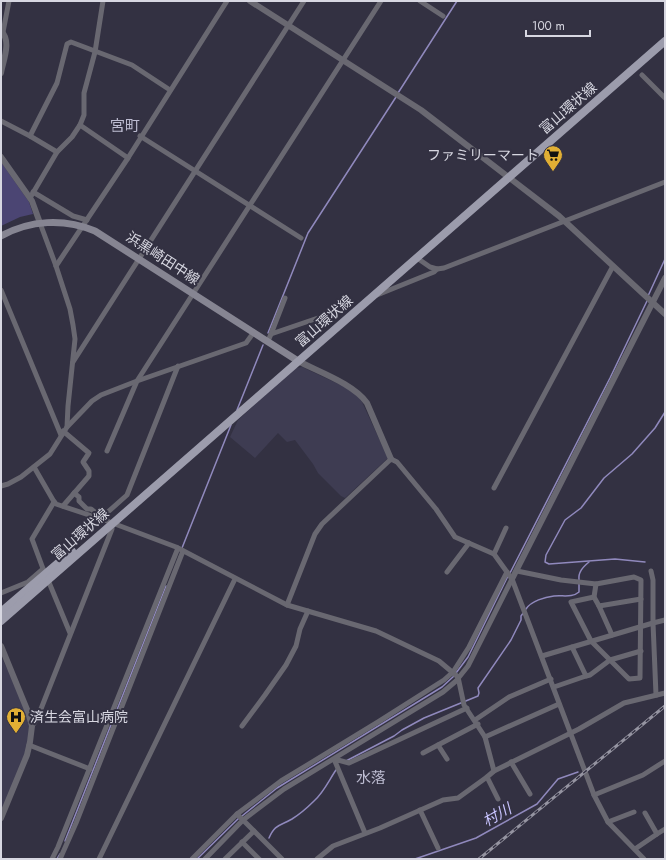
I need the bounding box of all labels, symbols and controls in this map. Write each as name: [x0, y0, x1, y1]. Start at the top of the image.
scale bar: [526, 12, 590, 38]
text: 100 m: [532, 17, 565, 35]
street label: 富山環状線: [535, 77, 601, 139]
district label: 宮町: [110, 115, 140, 137]
supermarket icon: ファミリーマート: [542, 144, 564, 172]
place label: ファミリーマート: [427, 145, 539, 165]
street label: 浜黒崎田中線: [122, 227, 204, 289]
street label: 富山環状線: [291, 290, 357, 352]
street label: 富山環状線: [47, 503, 113, 565]
hospital icon: 済生会富山病院: [5, 706, 27, 734]
place label: 済生会富山病院: [30, 707, 128, 727]
district label: 水落: [356, 767, 386, 789]
water label: 村川: [479, 797, 517, 832]

